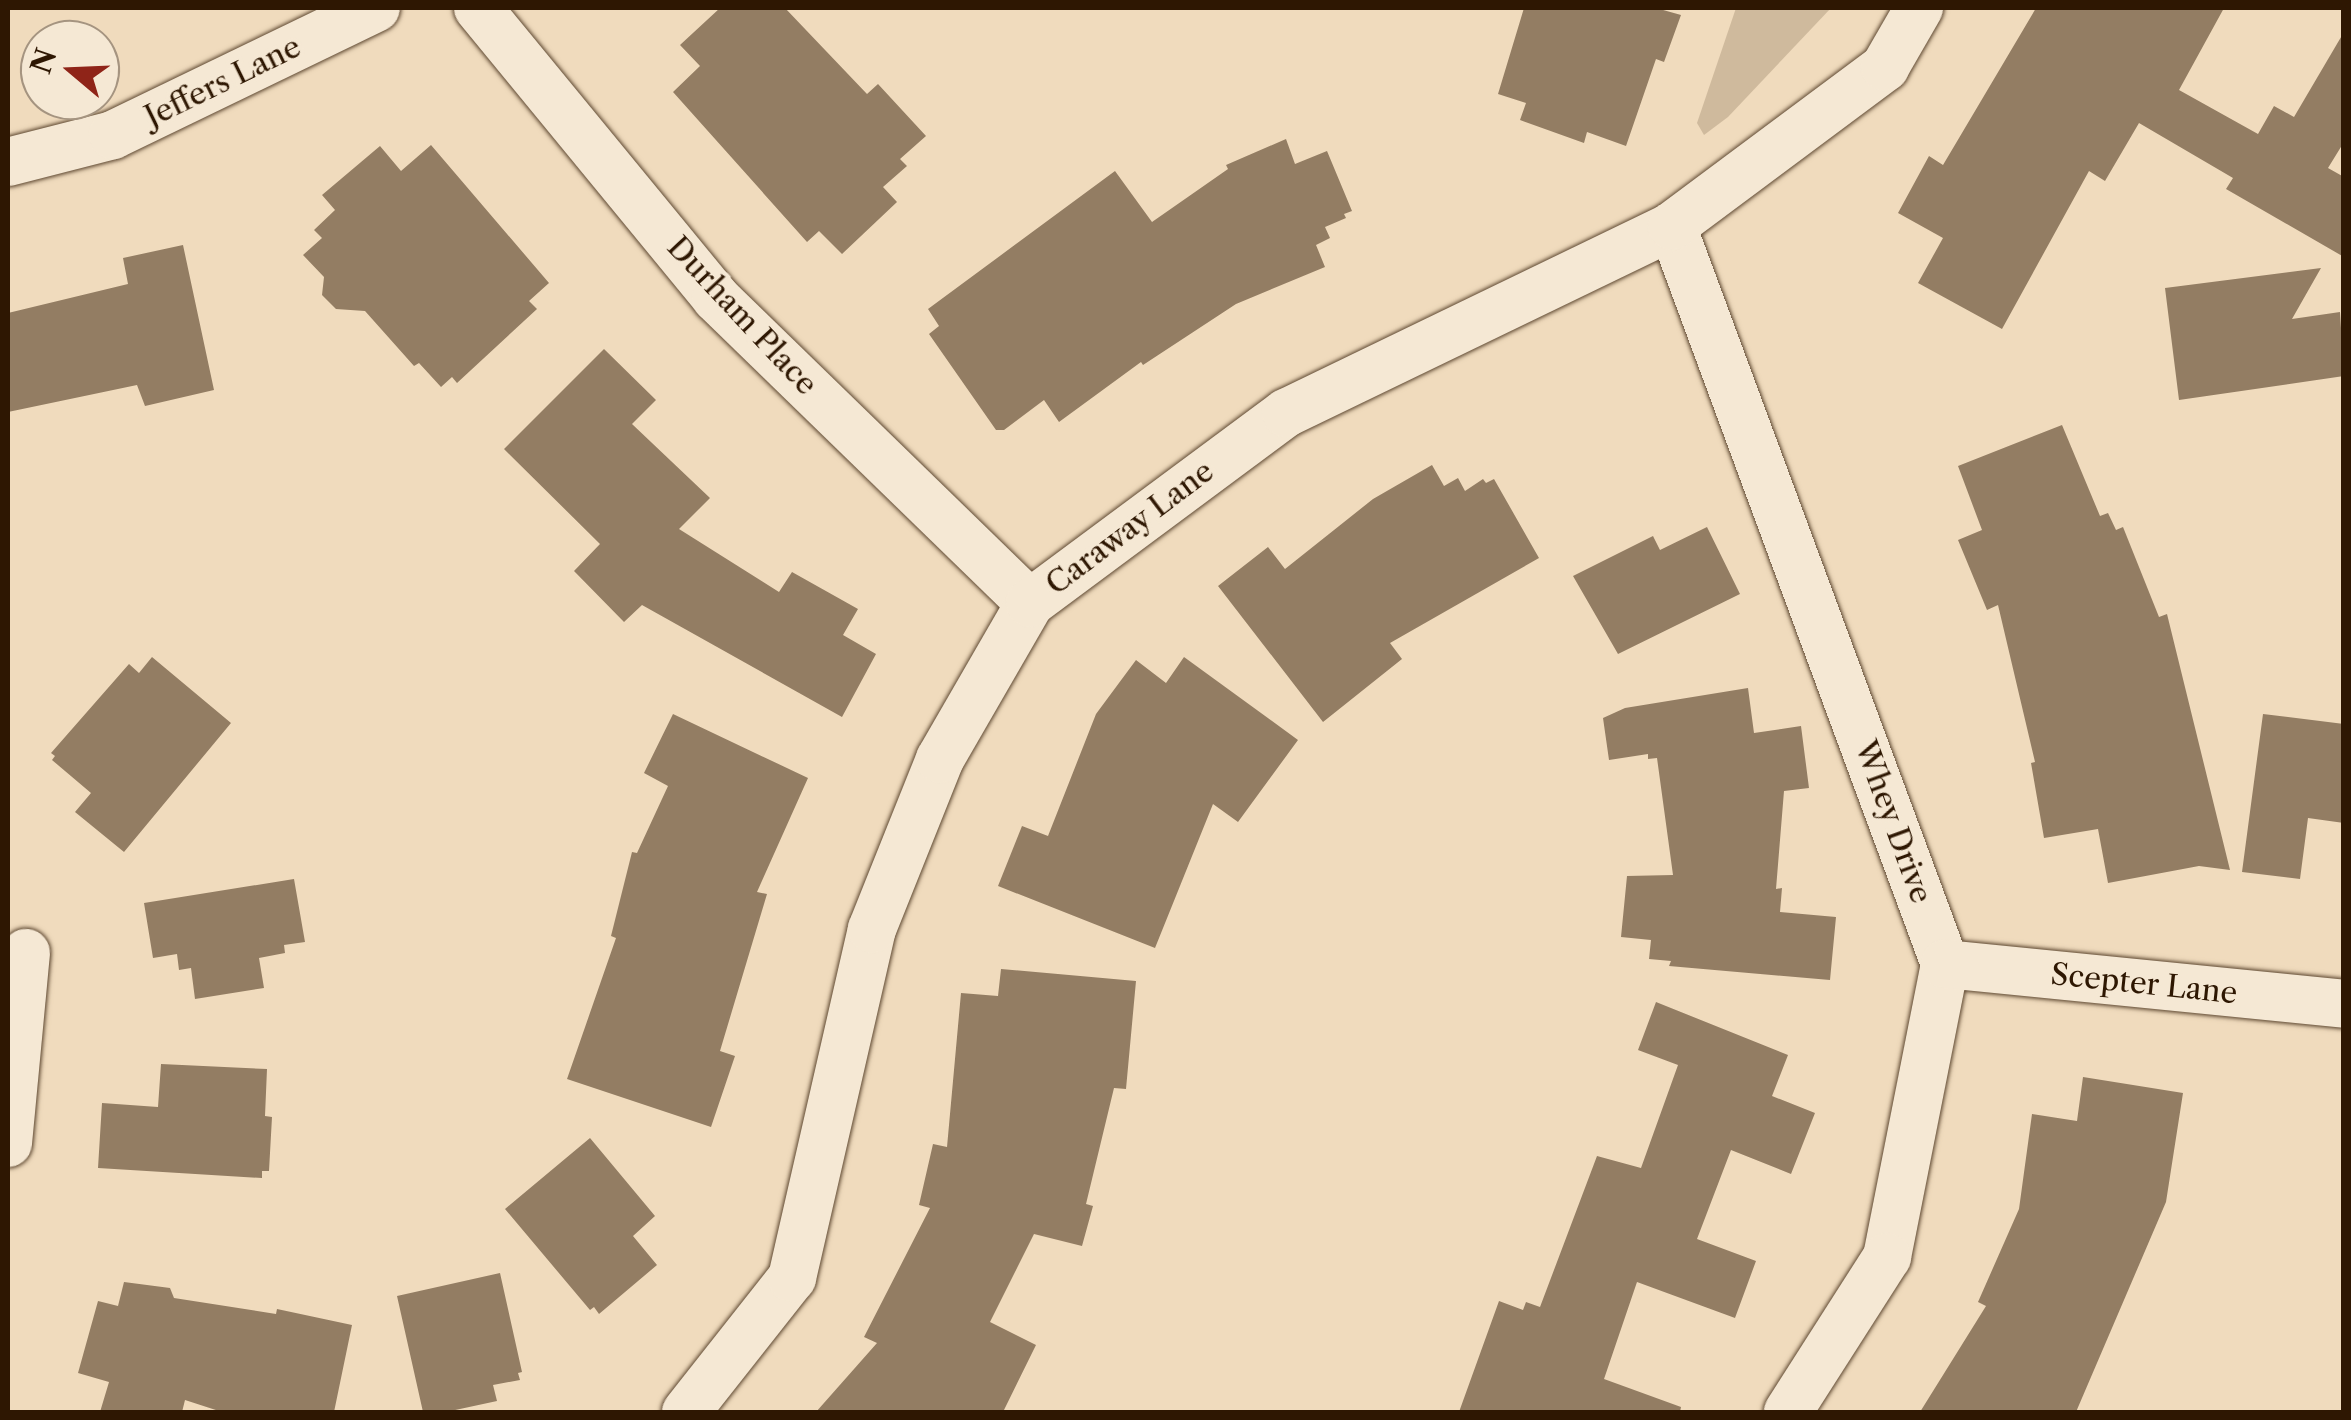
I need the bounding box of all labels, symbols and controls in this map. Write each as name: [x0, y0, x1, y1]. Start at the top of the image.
north arrow: [20, 20, 120, 120]
street label: Jeffers Lane: [139, 29, 307, 135]
text: N: [23, 44, 64, 78]
street label: Durham Place: [660, 229, 824, 403]
street label: Caraway Lane: [1039, 453, 1221, 603]
street label: Whey Drive: [1847, 735, 1939, 909]
street label: Scepter Lane: [2049, 956, 2239, 1012]

